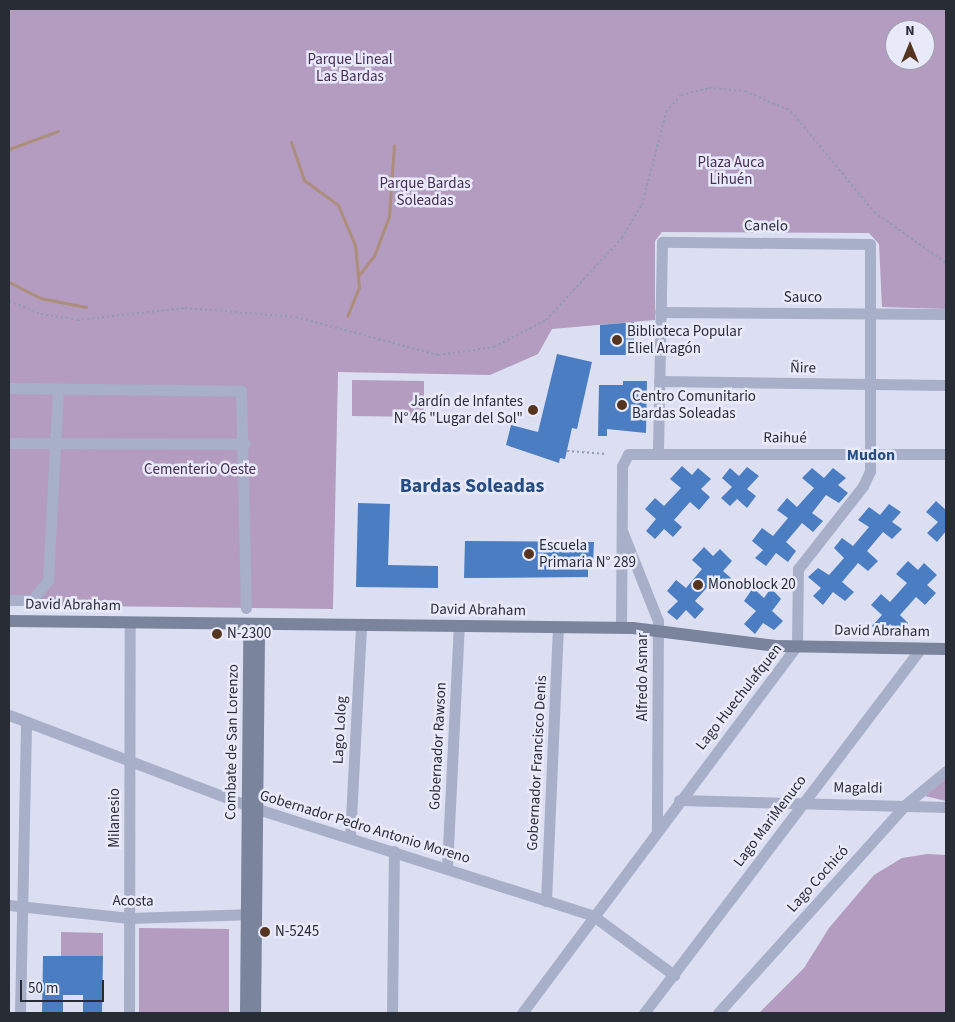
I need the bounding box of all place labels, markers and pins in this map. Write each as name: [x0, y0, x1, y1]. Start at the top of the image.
place label: Biblioteca Popular Eliel Aragón: [627, 322, 742, 357]
marker: Biblioteca Popular Eliel Aragón: [611, 334, 623, 346]
place label: Centro Comunitario Bardas Soleadas: [632, 387, 756, 422]
place label: Jardín de Infantes N° 46 "Lugar del Sol": [394, 392, 523, 427]
marker: Centro Comunitario Bardas Soleadas: [616, 399, 628, 411]
marker: Jardín de Infantes N° 46 "Lugar del Sol": [527, 404, 539, 416]
place label: Escuela Primaria N° 289: [539, 536, 636, 571]
marker: Escuela Primaria N° 289: [523, 548, 535, 560]
place label: Monoblock 20: [708, 576, 796, 594]
marker: Monoblock 20: [692, 579, 704, 591]
place label: N-2300: [227, 625, 271, 643]
marker: N-2300: [211, 628, 223, 640]
place label: N-5245: [275, 923, 319, 941]
marker: N-5245: [259, 926, 271, 938]

